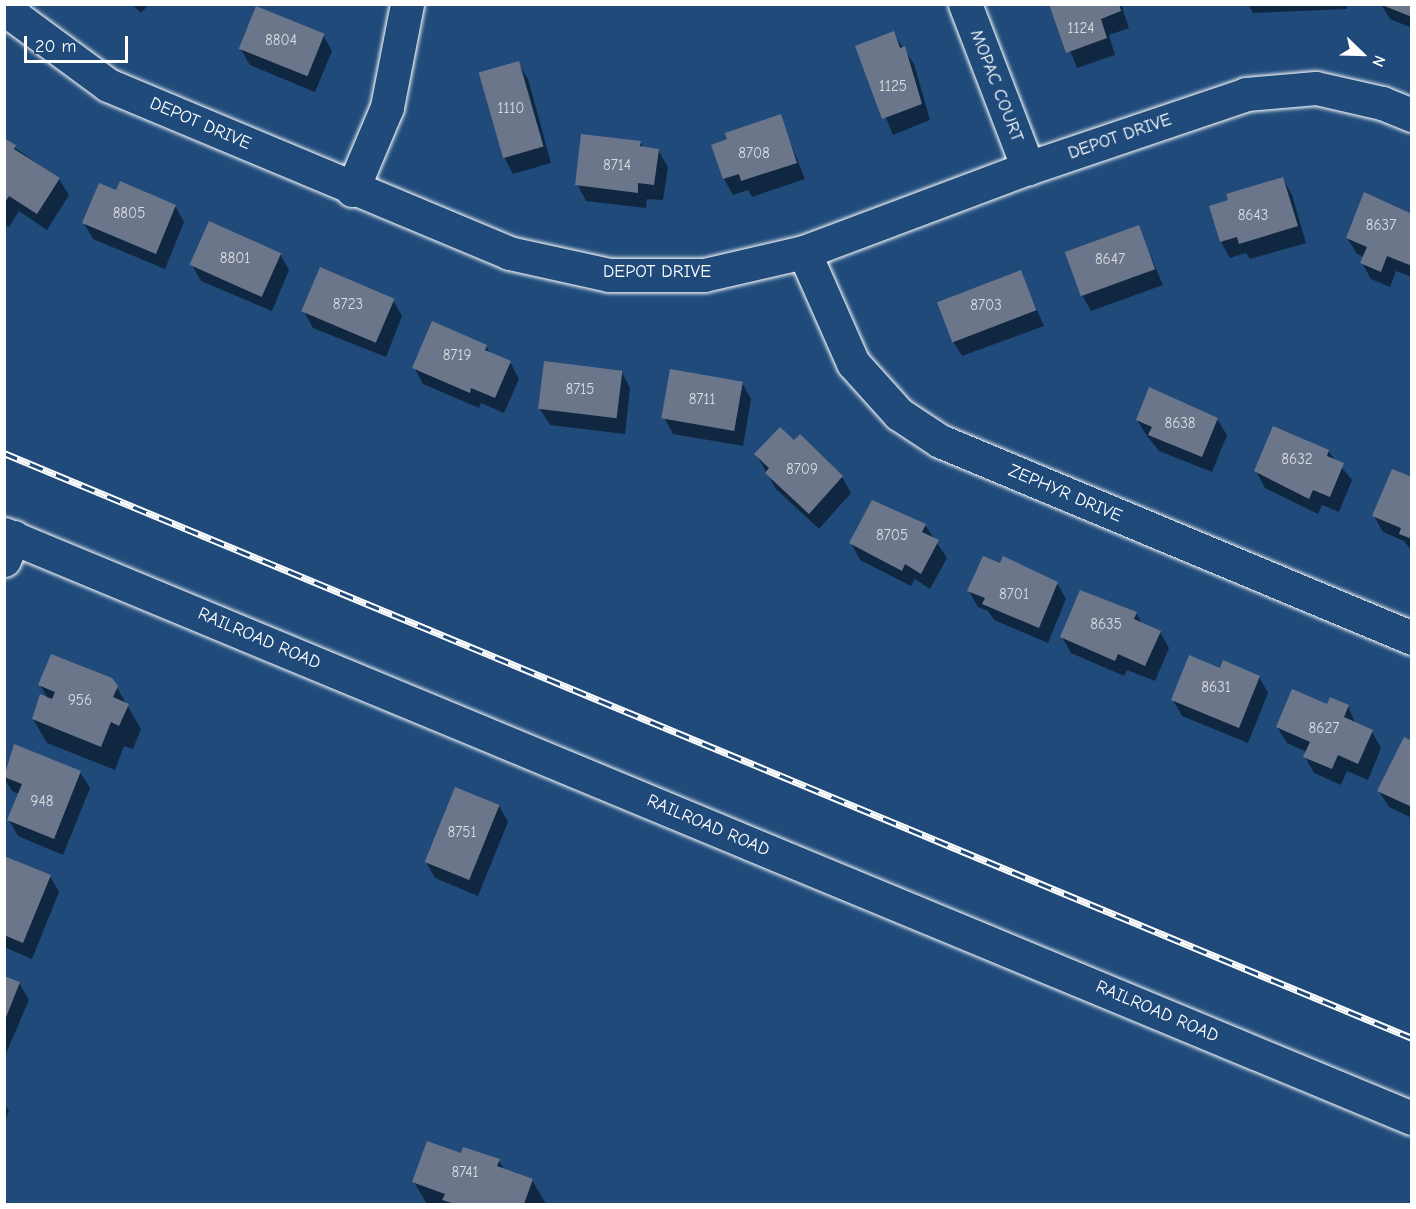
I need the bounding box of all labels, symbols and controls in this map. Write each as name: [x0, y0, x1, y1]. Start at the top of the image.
house number: 1124: [1068, 20, 1094, 38]
scale bar: [27, 24, 130, 62]
north arrow: [1332, 24, 1392, 84]
street label: MOPAC COURT: [965, 27, 1027, 145]
house number: 8804: [265, 32, 297, 50]
text: 20 m: [35, 36, 76, 57]
text: N: [1368, 53, 1389, 69]
house number: 1125: [879, 78, 907, 96]
street label: DEPOT DRIVE: [146, 93, 254, 155]
house number: 1110: [498, 100, 524, 118]
street label: DEPOT DRIVE: [1065, 109, 1175, 165]
house number: 8708: [738, 145, 770, 163]
house number: 8714: [603, 157, 631, 175]
house number: 8805: [113, 205, 145, 223]
house number: 8643: [1238, 207, 1268, 225]
house number: 8637: [1366, 217, 1396, 235]
house number: 8801: [220, 250, 250, 268]
house number: 8647: [1095, 251, 1125, 269]
street label: DEPOT DRIVE: [603, 261, 711, 283]
house number: 8723: [333, 296, 363, 314]
house number: 8703: [970, 297, 1002, 315]
house number: 8719: [443, 347, 471, 365]
house number: 8715: [566, 381, 594, 399]
house number: 8711: [689, 391, 715, 409]
house number: 8638: [1164, 415, 1196, 433]
house number: 8632: [1281, 451, 1313, 469]
street label: ZEPHYR DRIVE: [1005, 460, 1125, 528]
house number: 8709: [786, 461, 818, 479]
house number: 8705: [876, 527, 908, 545]
house number: 8701: [999, 586, 1029, 604]
street label: RAILROAD ROAD: [194, 603, 324, 675]
house number: 8635: [1090, 616, 1122, 634]
house number: 8631: [1201, 679, 1231, 697]
house number: 956: [68, 692, 92, 710]
house number: 8627: [1309, 720, 1339, 738]
street label: RAILROAD ROAD: [643, 790, 773, 862]
house number: 948: [31, 793, 53, 811]
house number: 8751: [448, 824, 476, 842]
street label: RAILROAD ROAD: [1092, 976, 1222, 1048]
house number: 8741: [452, 1164, 478, 1182]

